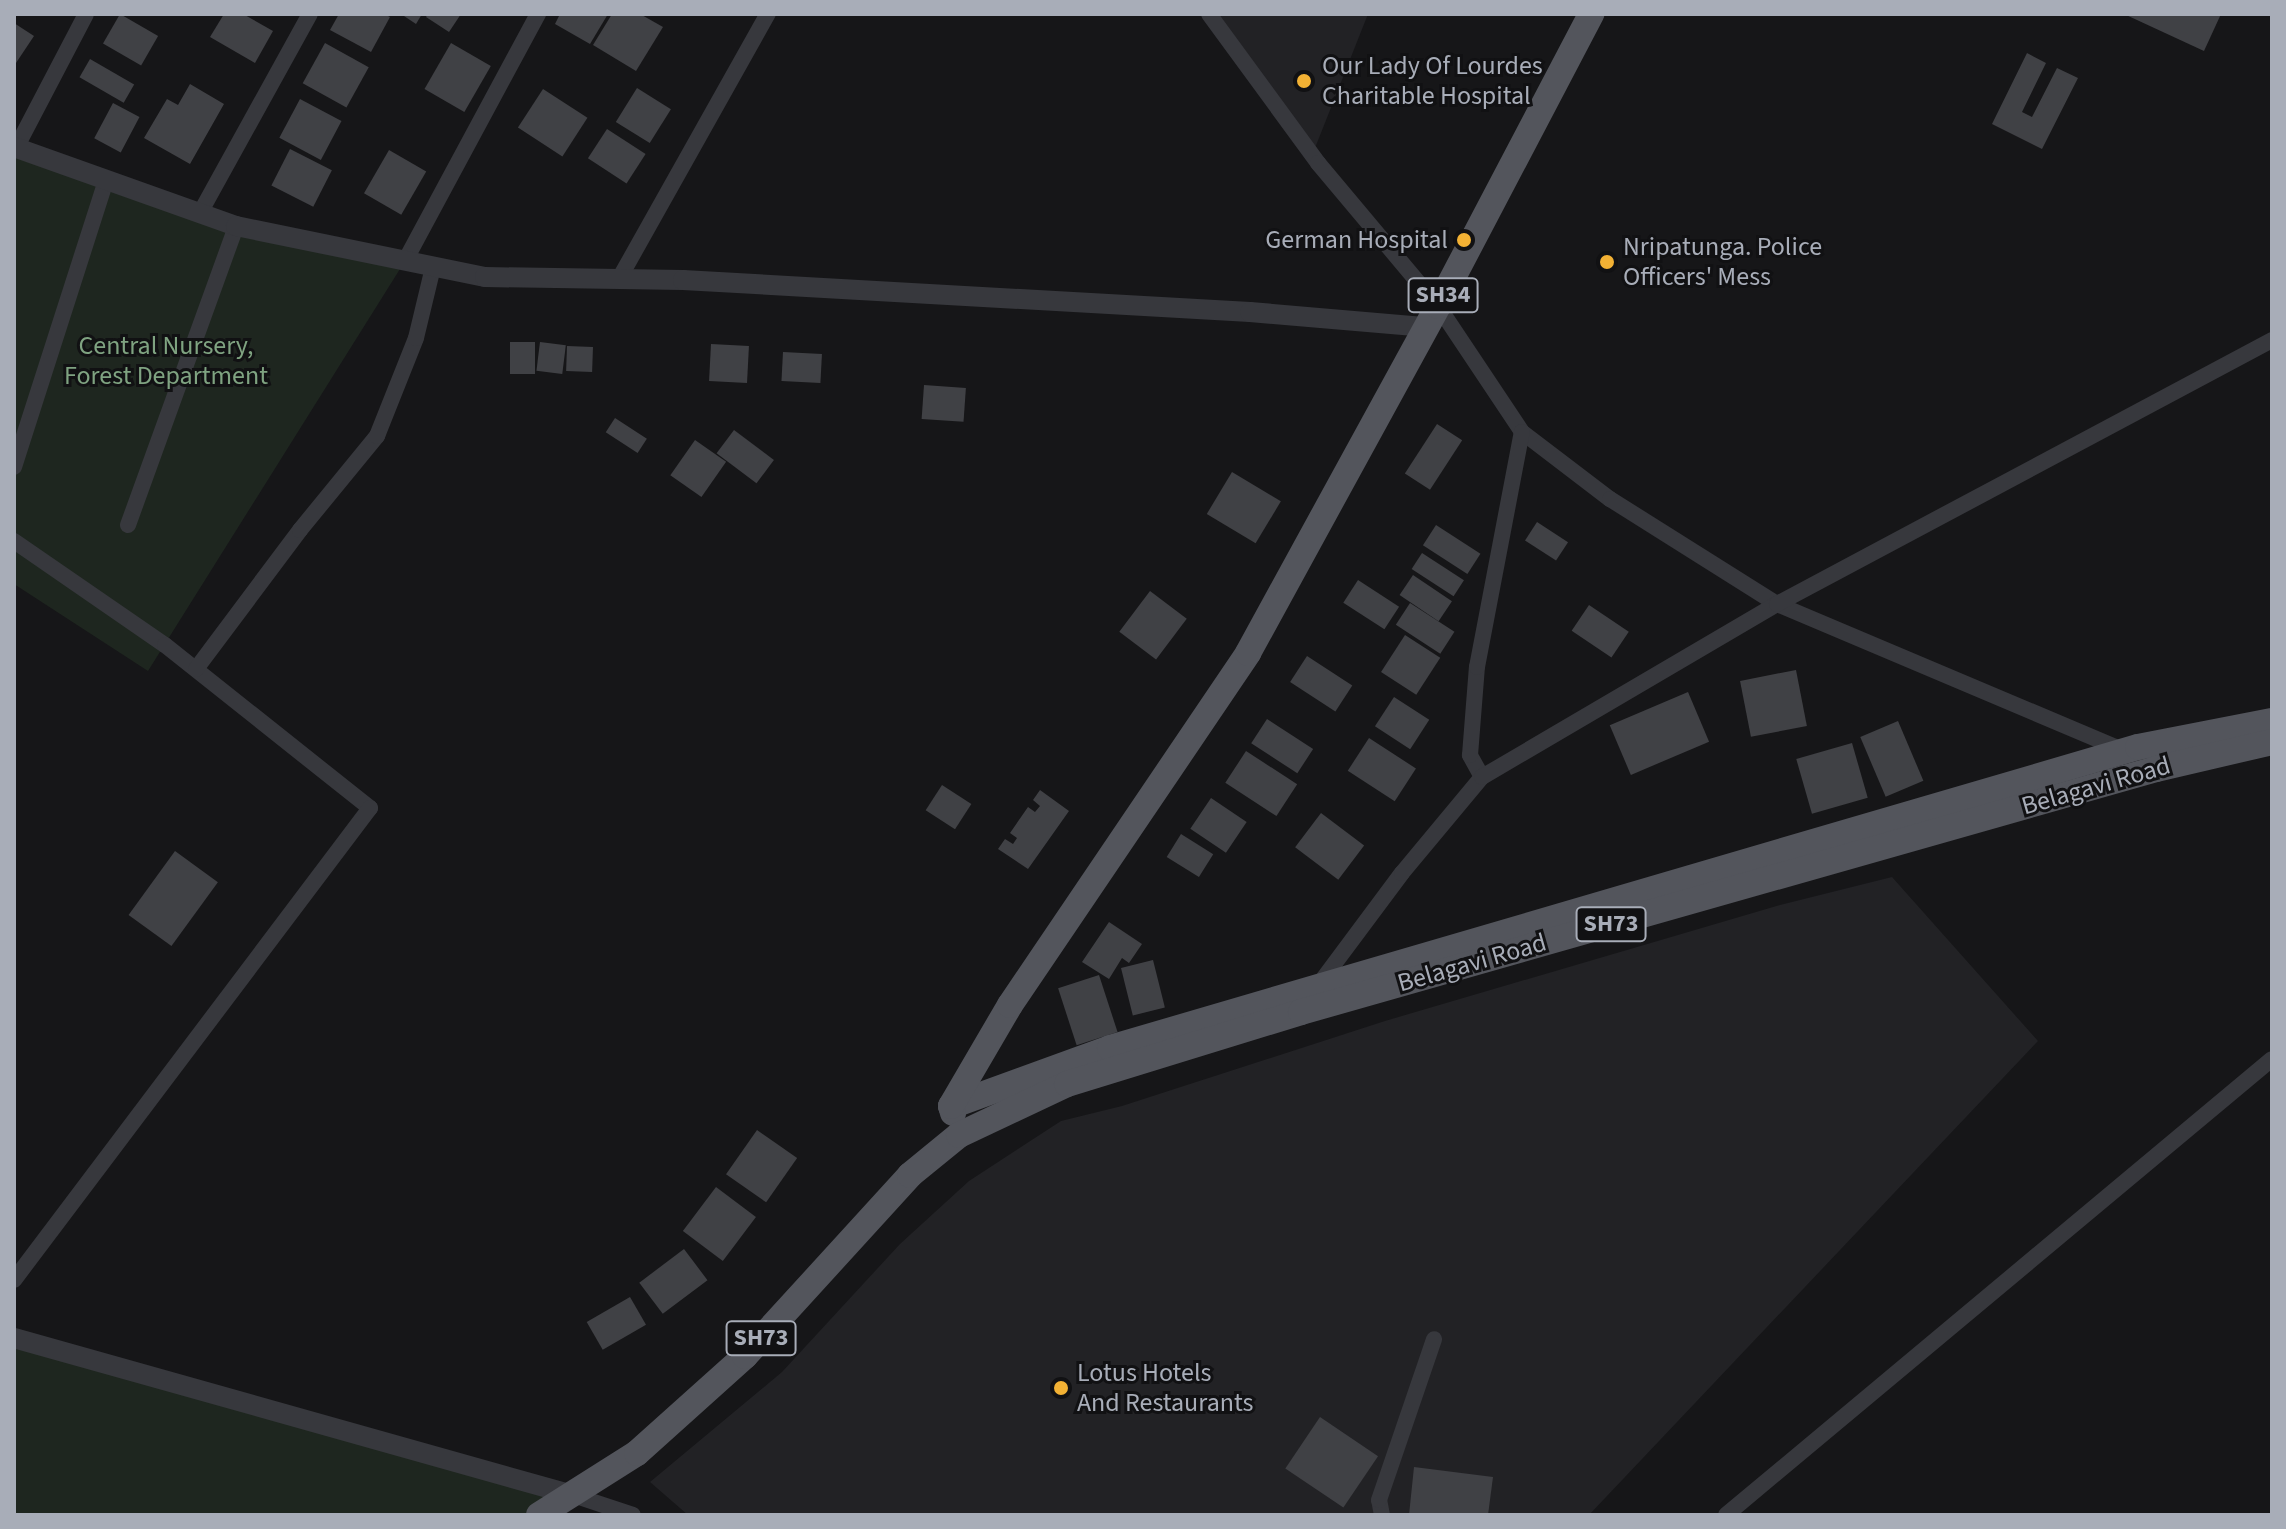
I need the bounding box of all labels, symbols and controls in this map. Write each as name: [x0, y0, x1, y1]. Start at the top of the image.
place label: Our Lady Of Lourdes Charitable Hospital: [1322, 50, 1543, 112]
marker: Our Lady Of Lourdes Charitable Hospital: [1293, 70, 1315, 92]
place label: German Hospital: [1265, 224, 1448, 256]
marker: German Hospital: [1455, 231, 1473, 249]
place label: Nripatunga. Police Officers' Mess: [1623, 231, 1822, 292]
marker: Nripatunga. Police Officers' Mess: [1598, 253, 1616, 271]
road number: SH34: [1407, 275, 1479, 315]
park label: Central Nursery, Forest Department: [64, 330, 268, 392]
street label: Belagavi Road: [2018, 750, 2174, 822]
road number: SH73: [1575, 904, 1647, 944]
street label: Belagavi Road: [1394, 927, 1550, 999]
road number: SH73: [725, 1318, 797, 1358]
place label: Lotus Hotels And Restaurants: [1077, 1357, 1253, 1418]
marker: Lotus Hotels And Restaurants: [1052, 1379, 1070, 1397]

